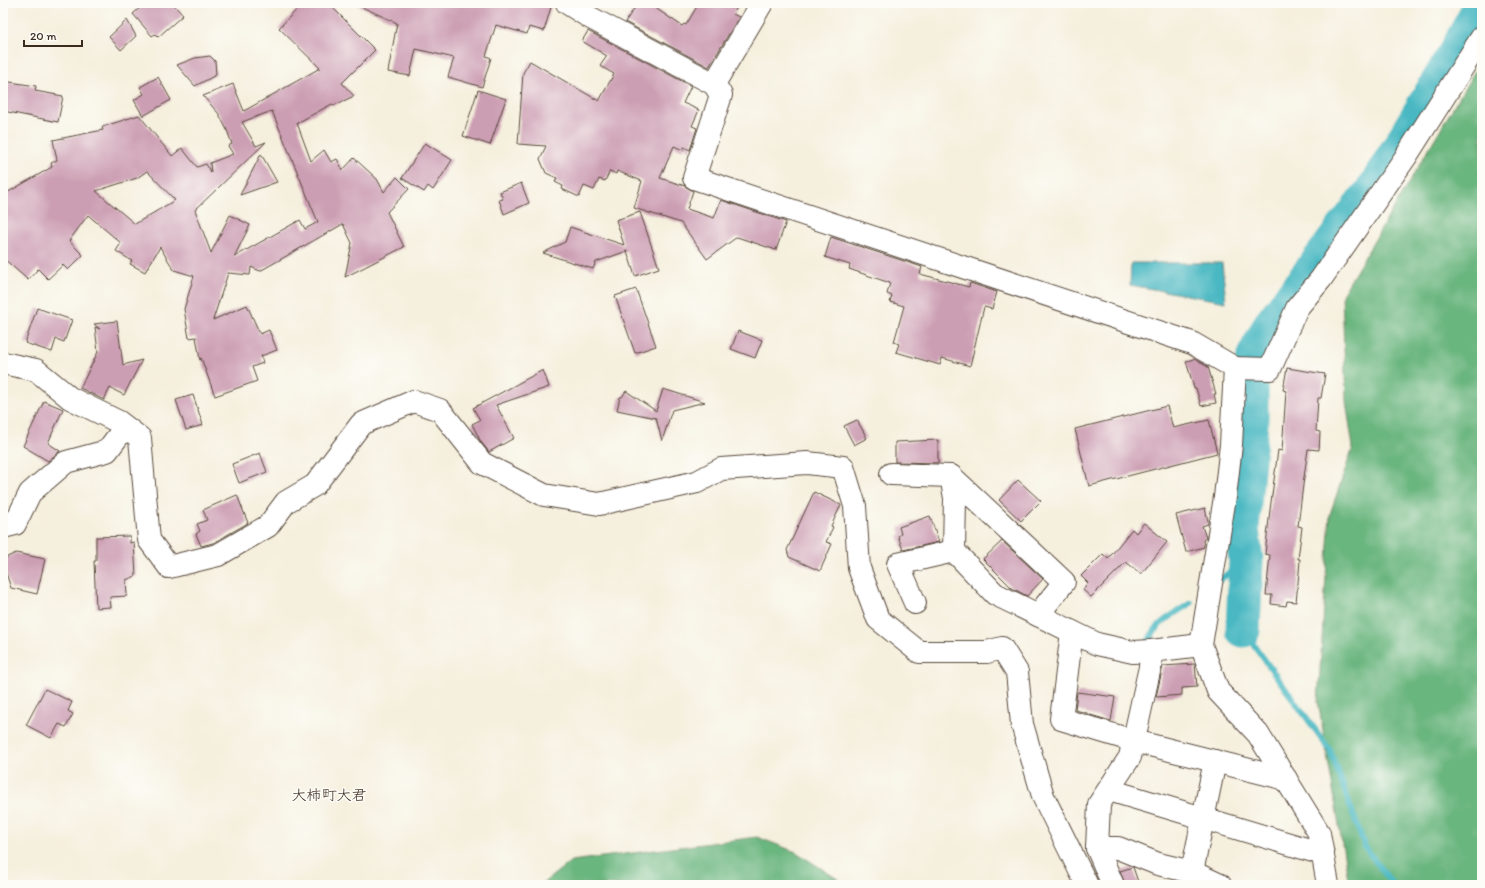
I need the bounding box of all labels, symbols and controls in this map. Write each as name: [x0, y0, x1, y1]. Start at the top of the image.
scale bar: [24, 22, 82, 48]
text: 20 m: [30, 29, 57, 43]
district label: 大柿町大君: [291, 786, 367, 804]

